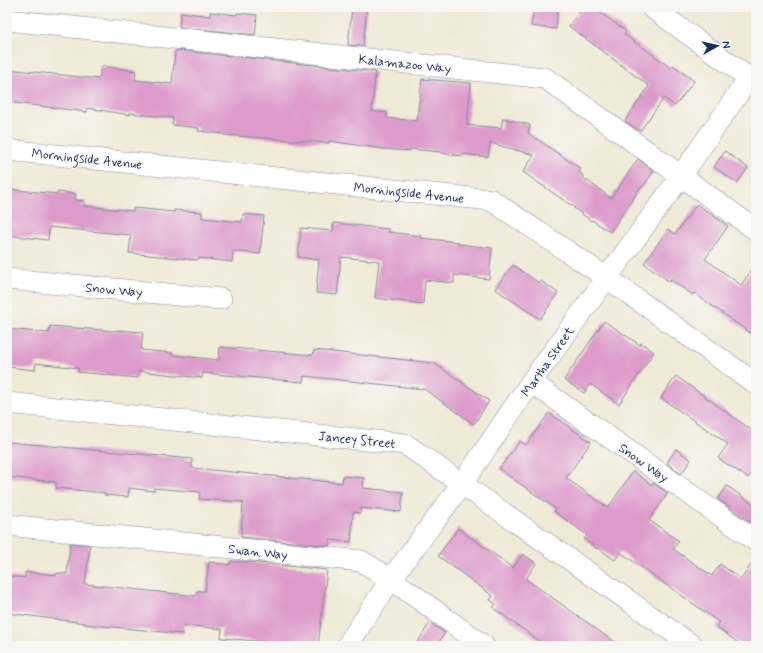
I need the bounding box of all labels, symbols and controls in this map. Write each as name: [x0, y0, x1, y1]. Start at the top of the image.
north arrow: [697, 26, 737, 66]
text: N: [718, 40, 733, 49]
street label: Kalamazoo Way: [358, 51, 452, 78]
street label: Morningside Avenue: [31, 145, 143, 176]
street label: Morningside Avenue: [353, 179, 465, 210]
street label: Snow Way: [85, 280, 143, 301]
street label: Martha Street: [518, 323, 579, 400]
street label: Jancey Street: [318, 428, 396, 453]
street label: Snow Way: [615, 440, 672, 487]
street label: Swan Way: [227, 541, 289, 564]

